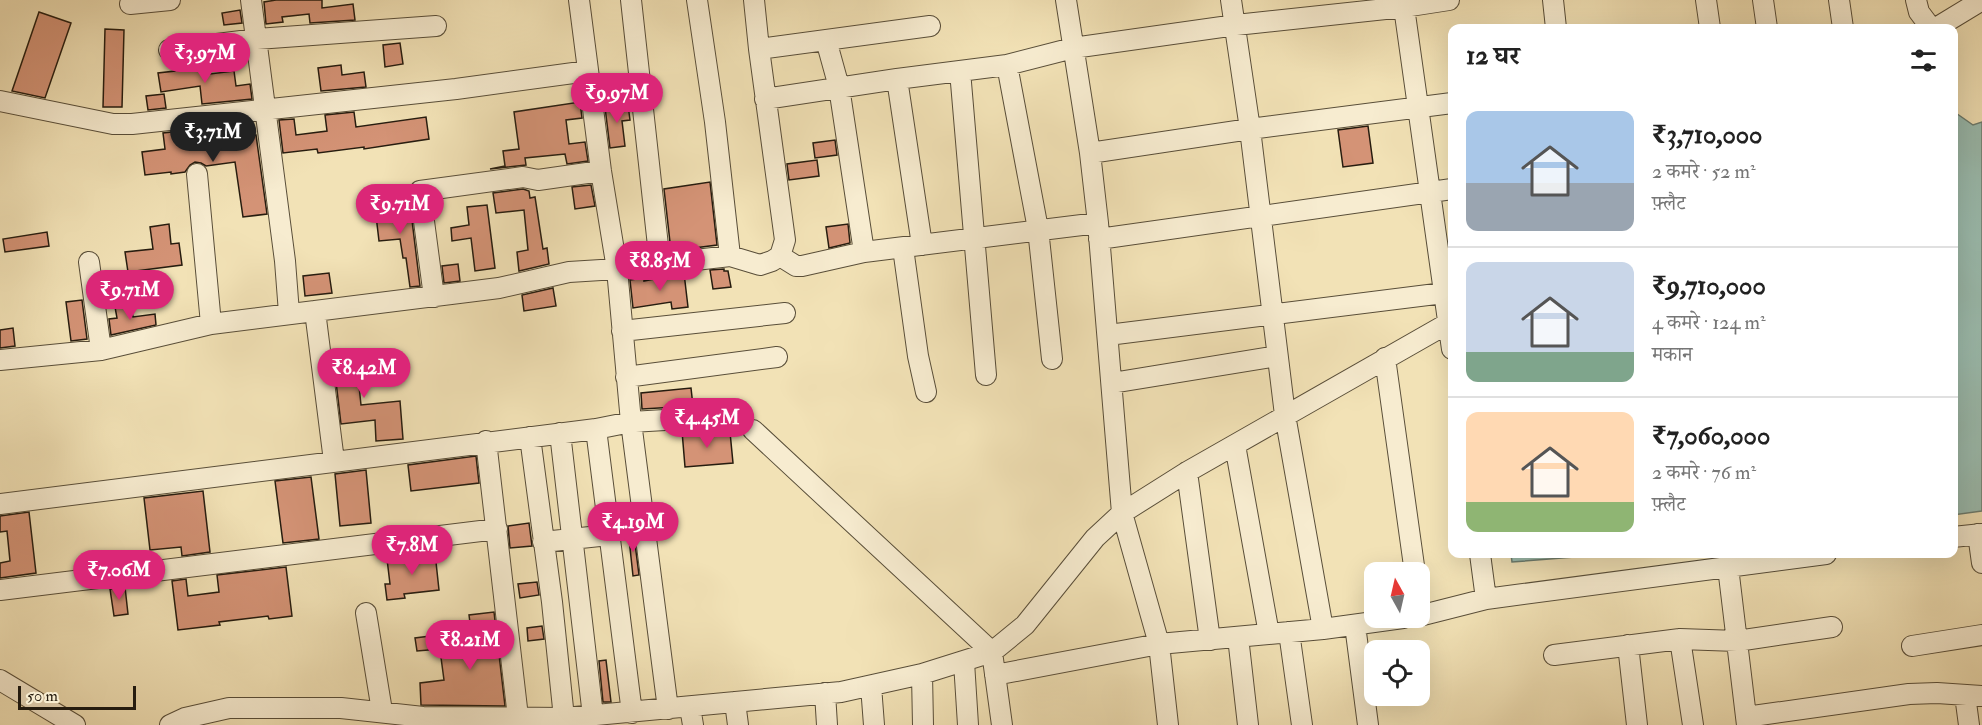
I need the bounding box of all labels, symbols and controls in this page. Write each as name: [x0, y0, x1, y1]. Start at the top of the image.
pin: ₹3.97M: [156, 33, 254, 84]
text: ₹3.97M: [174, 40, 236, 65]
text: 12 घर: [1466, 40, 1520, 72]
icon: filters: [1907, 44, 1940, 77]
pin: ₹9.97M: [568, 73, 666, 124]
text: ₹9.97M: [585, 80, 649, 105]
pin: ₹3.71M: [164, 112, 262, 163]
text: ₹3.71M: [184, 119, 242, 144]
text: ₹3,710,000: [1652, 119, 1762, 151]
icon: home: [1514, 135, 1586, 207]
text: 2 कमरे · 52 m²: [1652, 159, 1756, 184]
pin: ₹9.71M: [351, 184, 449, 235]
text: ₹9.71M: [370, 191, 430, 216]
text: फ़्लैट: [1652, 191, 1685, 216]
pin: ₹8.85M: [611, 241, 709, 292]
text: ₹8.85M: [629, 248, 691, 273]
pin: ₹9.71M: [81, 270, 179, 321]
text: ₹9,710,000: [1652, 270, 1766, 302]
text: ₹9.71M: [100, 277, 160, 302]
icon: home: [1514, 286, 1586, 358]
text: 4 कमरे · 124 m²: [1652, 310, 1766, 335]
text: मकान: [1652, 342, 1693, 367]
pin: ₹8.42M: [315, 348, 413, 399]
text: ₹8.42M: [331, 355, 397, 380]
pin: ₹4.45M: [658, 398, 756, 449]
text: ₹4.45M: [674, 405, 740, 430]
text: ₹7,060,000: [1652, 420, 1770, 452]
icon: home: [1514, 436, 1586, 508]
text: 2 कमरे · 76 m²: [1652, 460, 1756, 485]
text: फ़्लैट: [1652, 492, 1685, 517]
pin: ₹4.19M: [584, 502, 682, 553]
text: ₹4.19M: [601, 509, 665, 534]
pin: ₹7.8M: [370, 525, 454, 576]
text: ₹7.8M: [386, 532, 438, 557]
pin: ₹7.06M: [70, 550, 168, 601]
text: ₹7.06M: [87, 557, 151, 582]
north arrow: [1364, 562, 1430, 628]
map controls: [1364, 562, 1430, 706]
pin: ₹8.21M: [421, 620, 519, 671]
text: ₹8.21M: [439, 627, 501, 652]
button: locate: [1364, 640, 1430, 706]
scale bar: [18, 683, 136, 710]
text: 50 m: [27, 686, 58, 706]

